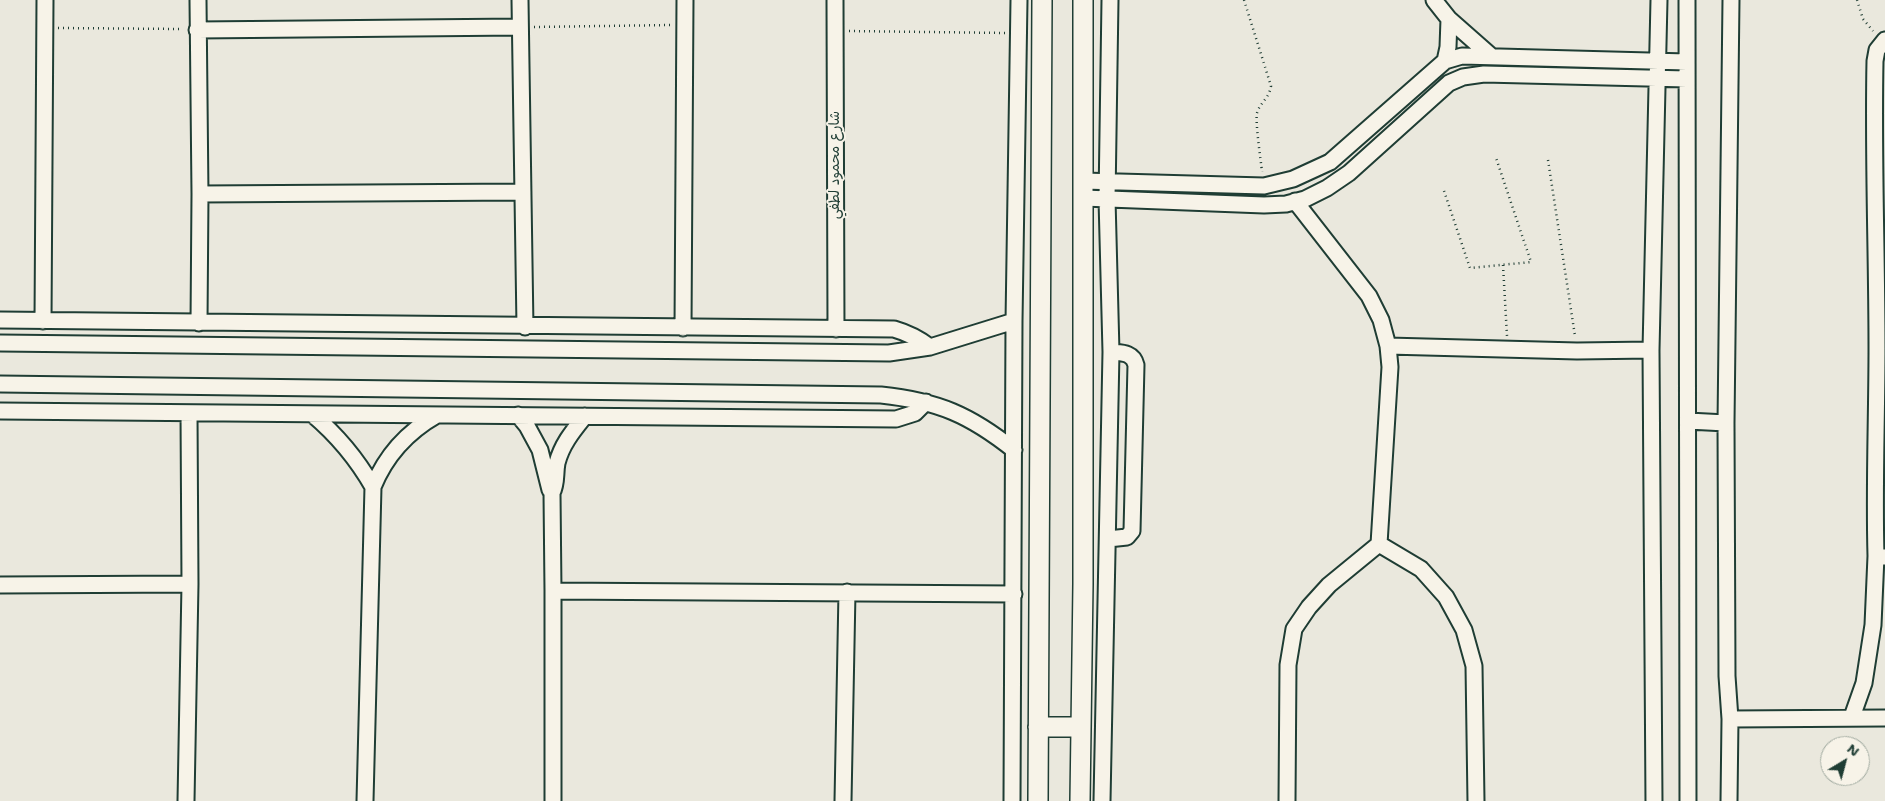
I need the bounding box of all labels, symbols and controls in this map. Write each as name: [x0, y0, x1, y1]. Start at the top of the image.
street label: شارع محمود لطفي: [827, 111, 843, 219]
north arrow: [1820, 736, 1870, 786]
text: N: [1844, 739, 1863, 760]

